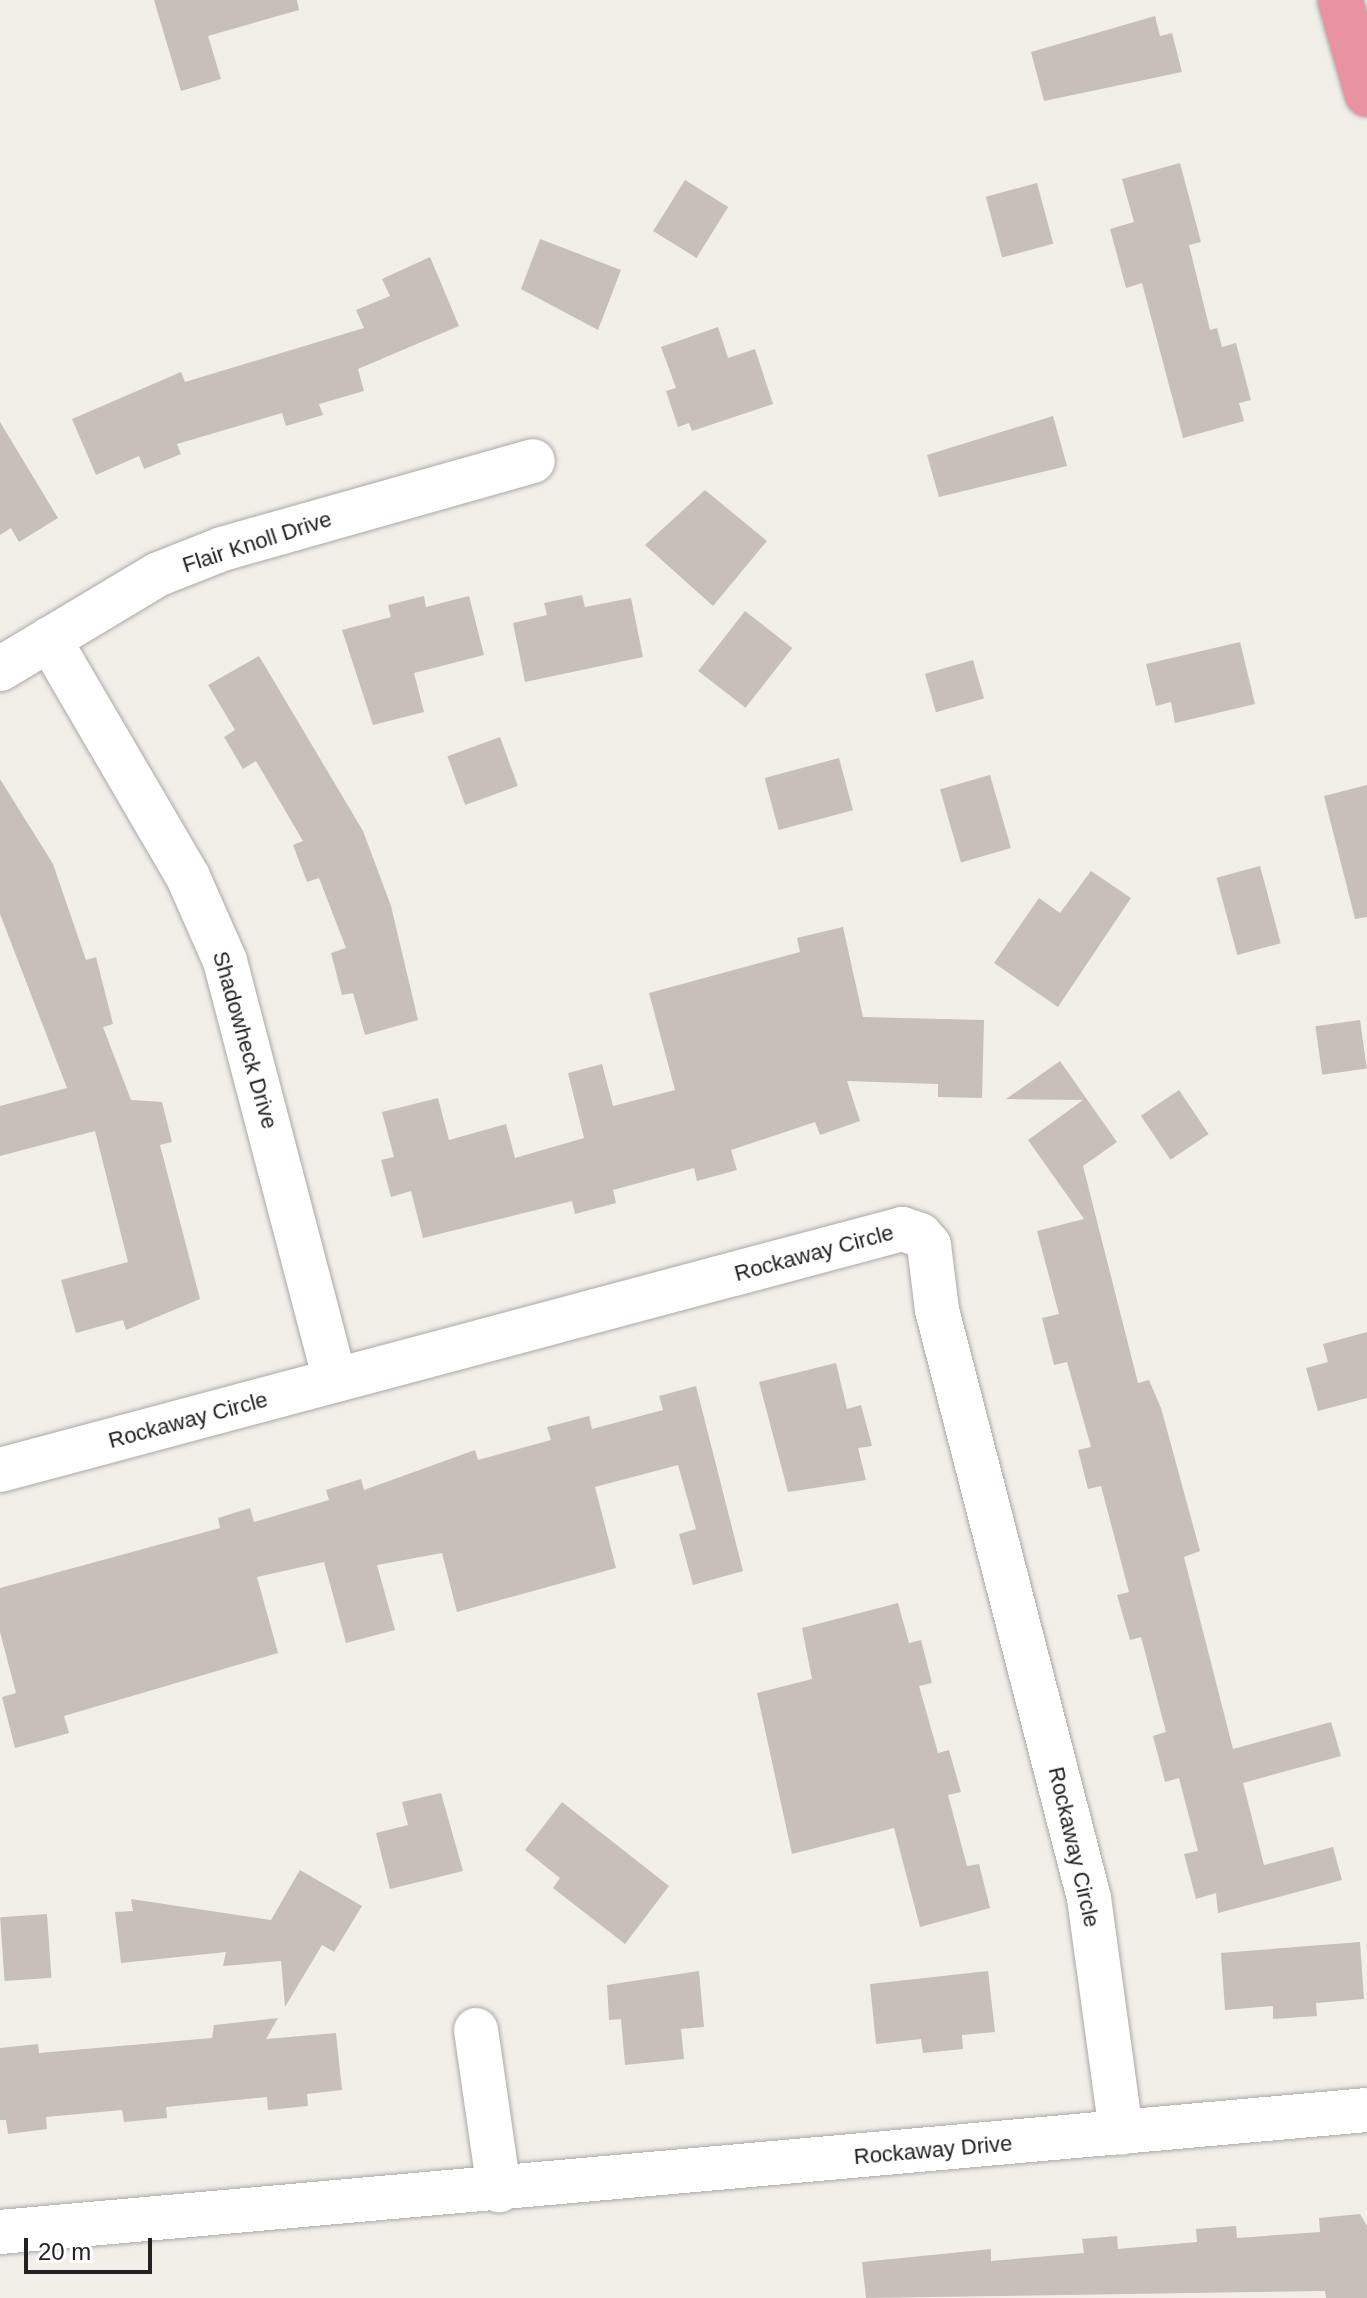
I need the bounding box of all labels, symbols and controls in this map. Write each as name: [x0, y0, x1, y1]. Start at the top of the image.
street label: Flair Knoll Drive: [179, 505, 335, 579]
street label: Shadowheck Drive: [207, 948, 283, 1132]
street label: Rockaway Circle: [731, 1219, 897, 1287]
street label: Rockaway Circle: [105, 1386, 271, 1454]
street label: Rockaway Circle: [1043, 1764, 1105, 1930]
street label: Rockaway Drive: [853, 2130, 1013, 2170]
scale bar: [28, 2222, 156, 2272]
text: 20 m: [38, 2238, 91, 2265]

